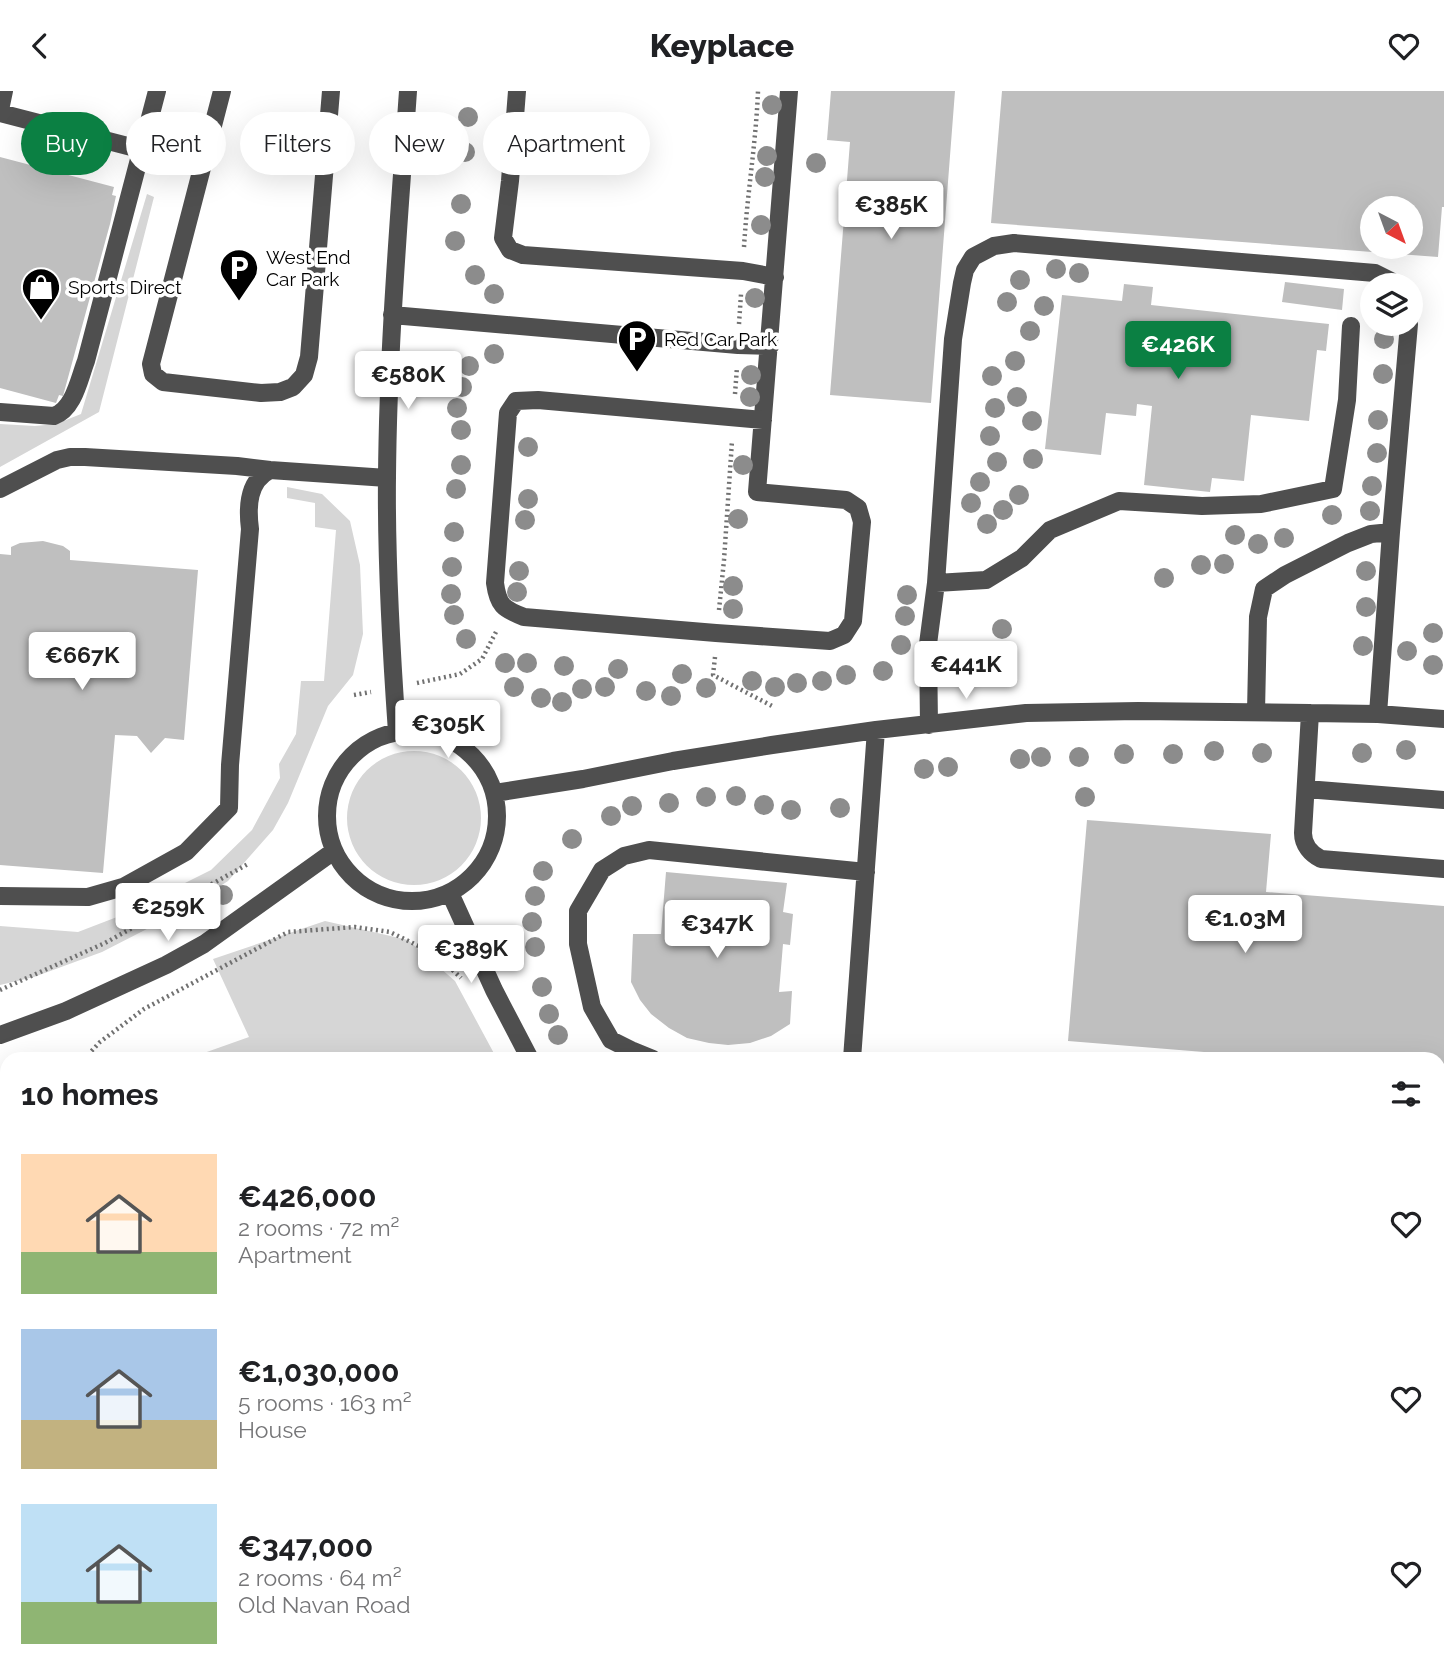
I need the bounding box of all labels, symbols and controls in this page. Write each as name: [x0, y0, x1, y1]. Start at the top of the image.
icon: back: [21, 27, 59, 65]
text: Keyplace: [650, 27, 794, 64]
icon: heart: [1385, 27, 1423, 65]
chip: Buy: [21, 112, 112, 175]
chip: Rent: [126, 112, 226, 175]
chip: Filters: [240, 112, 355, 175]
chip: New: [369, 112, 469, 175]
chip: Apartment: [483, 112, 650, 175]
pin: €385K: [842, 181, 940, 241]
text: €385K: [854, 190, 928, 217]
north arrow: [1360, 196, 1423, 259]
map controls: [1360, 196, 1423, 336]
place label: West End Car Park: [266, 246, 351, 290]
parking icon: West End Car Park: [218, 247, 260, 302]
shop icon: Sports Direct: [20, 266, 62, 321]
button: layers: [1360, 273, 1423, 336]
place label: Sports Direct: [68, 276, 182, 298]
parking icon: Red Car Park: [616, 318, 658, 373]
pin: €426K: [1129, 321, 1227, 381]
place label: Red Car Park: [664, 328, 777, 350]
text: €426K: [1141, 330, 1215, 357]
pin: €580K: [359, 351, 457, 411]
text: €580K: [371, 360, 445, 387]
pin: €667K: [33, 633, 131, 692]
text: €667K: [45, 641, 119, 668]
pin: €441K: [917, 641, 1015, 701]
text: €441K: [930, 650, 1002, 677]
pin: €305K: [399, 701, 497, 760]
text: €305K: [411, 709, 485, 736]
pin: €259K: [119, 883, 217, 943]
text: €259K: [131, 892, 205, 919]
pin: €1.03M: [1188, 895, 1302, 955]
pin: €347K: [668, 901, 766, 960]
text: €1.03M: [1204, 904, 1286, 931]
text: €347K: [681, 909, 753, 936]
pin: €389K: [422, 925, 520, 985]
text: €389K: [434, 934, 508, 961]
icon: filters: [1387, 1075, 1425, 1113]
text: 10 homes: [21, 1077, 158, 1112]
text: €426,000: [238, 1179, 376, 1214]
icon: home: [77, 1182, 161, 1266]
icon: heart: [1387, 1205, 1425, 1243]
text: 2 rooms · 72 m²: [238, 1214, 399, 1241]
text: Apartment: [238, 1241, 352, 1268]
text: €1,030,000: [238, 1354, 400, 1389]
icon: home: [77, 1357, 161, 1441]
icon: heart: [1387, 1380, 1425, 1418]
text: 5 rooms · 163 m²: [238, 1389, 412, 1416]
text: House: [238, 1416, 307, 1443]
text: €347,000: [238, 1529, 373, 1564]
icon: home: [77, 1532, 161, 1616]
icon: heart: [1387, 1555, 1425, 1593]
text: 2 rooms · 64 m²: [238, 1564, 402, 1591]
text: Old Navan Road: [238, 1591, 410, 1618]

